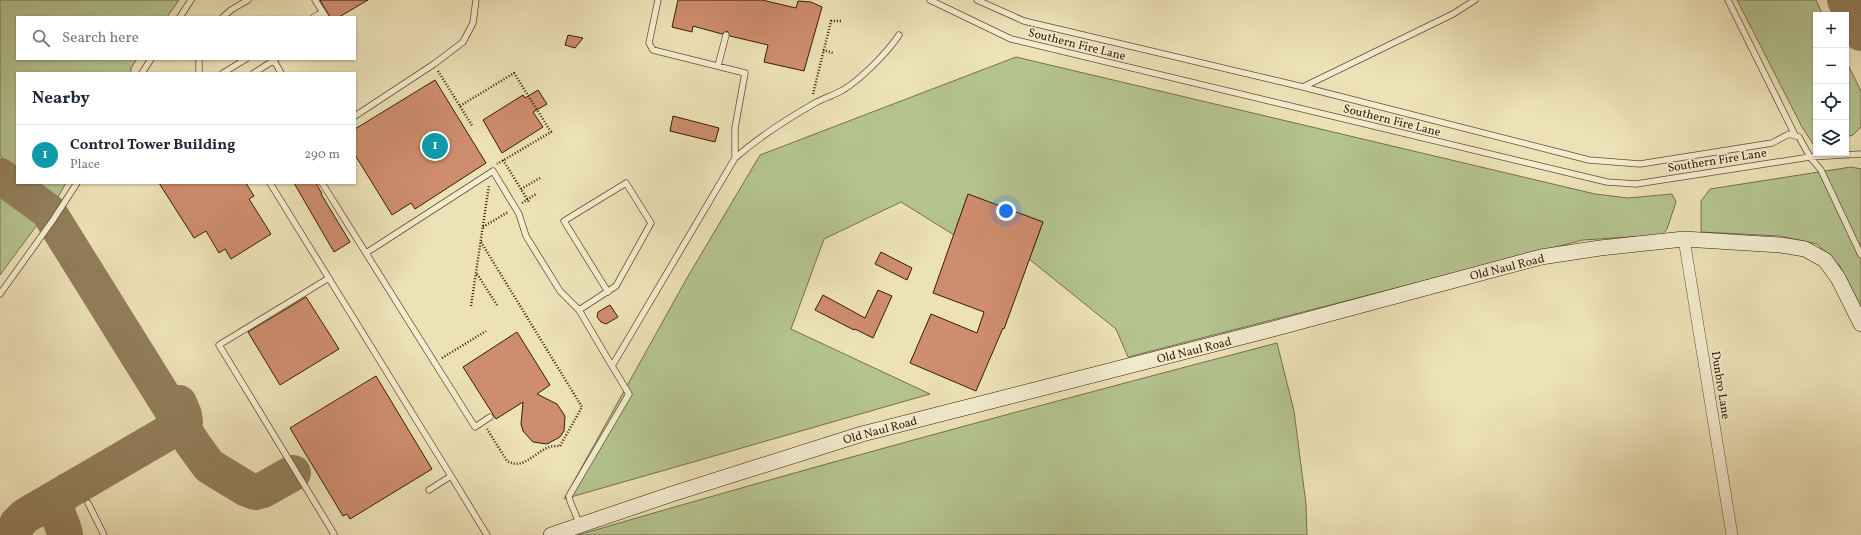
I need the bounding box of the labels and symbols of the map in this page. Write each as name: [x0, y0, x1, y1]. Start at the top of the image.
street label: Southern Fire Lane: [1026, 25, 1128, 65]
street label: Southern Fire Lane: [1341, 101, 1443, 141]
pin: 1: [422, 131, 448, 161]
street label: Southern Fire Lane: [1666, 145, 1768, 177]
your location: [996, 201, 1016, 221]
street label: Old Naul Road: [1468, 251, 1546, 285]
street label: Old Naul Road: [1155, 334, 1233, 368]
street label: Dunbro Lane: [1707, 350, 1733, 421]
street label: Old Naul Road: [841, 413, 919, 449]

